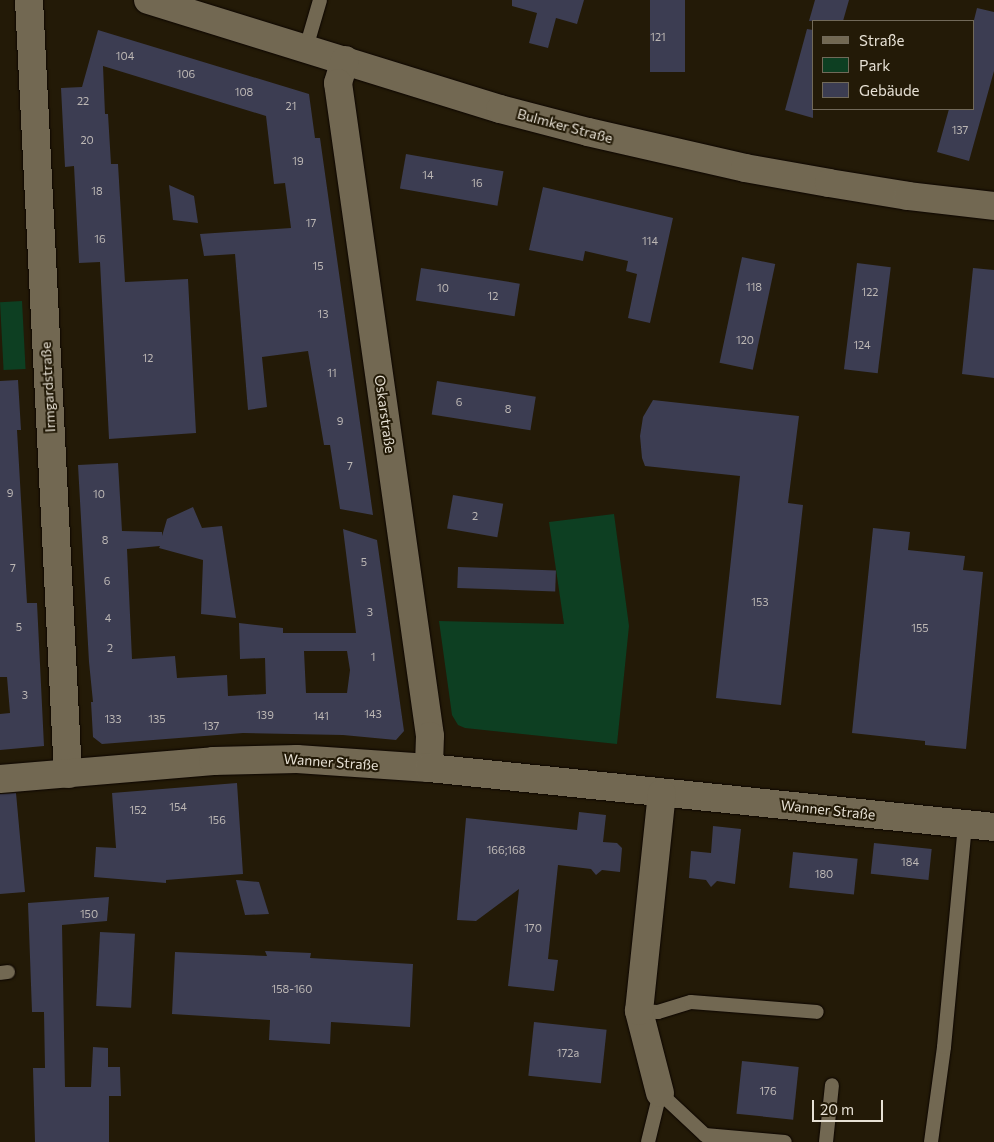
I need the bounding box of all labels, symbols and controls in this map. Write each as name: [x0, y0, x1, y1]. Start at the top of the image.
legend: [812, 20, 974, 110]
house number: 121: [650, 30, 666, 44]
text: Straße: [859, 31, 905, 49]
house number: 104: [116, 49, 134, 63]
text: Park: [859, 56, 890, 74]
house number: 106: [177, 67, 195, 81]
text: Gebäude: [859, 81, 920, 99]
house number: 108: [235, 85, 253, 99]
house number: 22: [77, 94, 89, 108]
house number: 21: [286, 99, 296, 113]
street label: Bulmker Straße: [515, 105, 615, 147]
house number: 137: [952, 123, 968, 137]
house number: 20: [80, 133, 94, 147]
house number: 19: [292, 154, 304, 168]
house number: 14: [422, 168, 434, 182]
house number: 16: [471, 176, 483, 190]
house number: 18: [91, 184, 103, 198]
house number: 17: [306, 216, 316, 230]
house number: 16: [94, 232, 106, 246]
house number: 114: [642, 234, 658, 248]
house number: 15: [312, 259, 324, 273]
house number: 118: [746, 280, 762, 294]
house number: 10: [437, 281, 449, 295]
house number: 122: [862, 285, 878, 299]
house number: 12: [488, 289, 498, 303]
house number: 13: [318, 307, 328, 321]
house number: 120: [736, 333, 754, 347]
house number: 124: [853, 338, 871, 352]
street label: Irmgardstraße: [37, 341, 59, 433]
house number: 12: [143, 351, 153, 365]
house number: 11: [327, 366, 337, 380]
street label: Oskarstraße: [371, 374, 399, 454]
house number: 6: [456, 395, 462, 409]
house number: 8: [505, 402, 511, 416]
house number: 9: [337, 414, 343, 428]
house number: 7: [347, 459, 353, 473]
house number: 9: [7, 486, 13, 500]
house number: 10: [93, 487, 105, 501]
house number: 2: [472, 509, 478, 523]
house number: 8: [102, 533, 108, 547]
house number: 5: [361, 555, 367, 569]
house number: 7: [10, 561, 16, 575]
house number: 6: [104, 574, 110, 588]
house number: 153: [751, 595, 769, 609]
house number: 3: [367, 605, 373, 619]
house number: 4: [105, 611, 111, 625]
house number: 5: [16, 620, 22, 634]
house number: 155: [911, 621, 929, 635]
house number: 2: [107, 641, 113, 655]
house number: 1: [371, 650, 375, 664]
house number: 3: [22, 688, 28, 702]
house number: 143: [364, 707, 382, 721]
house number: 139: [256, 708, 274, 722]
house number: 141: [313, 709, 329, 723]
house number: 133: [104, 712, 122, 726]
house number: 135: [148, 712, 166, 726]
house number: 137: [203, 719, 219, 733]
street label: Wanner Straße: [283, 750, 379, 774]
street label: Wanner Straße: [780, 797, 876, 823]
house number: 154: [169, 800, 187, 814]
house number: 152: [129, 803, 147, 817]
house number: 156: [208, 813, 226, 827]
house number: 166;168: [487, 843, 525, 857]
house number: 184: [901, 855, 919, 869]
house number: 180: [815, 867, 833, 881]
house number: 150: [80, 907, 98, 921]
house number: 170: [524, 921, 542, 935]
house number: 158-160: [272, 982, 312, 996]
house number: 172a: [557, 1046, 579, 1060]
house number: 176: [759, 1084, 777, 1098]
scale bar: [814, 1090, 885, 1122]
text: 20 m: [820, 1100, 854, 1118]

